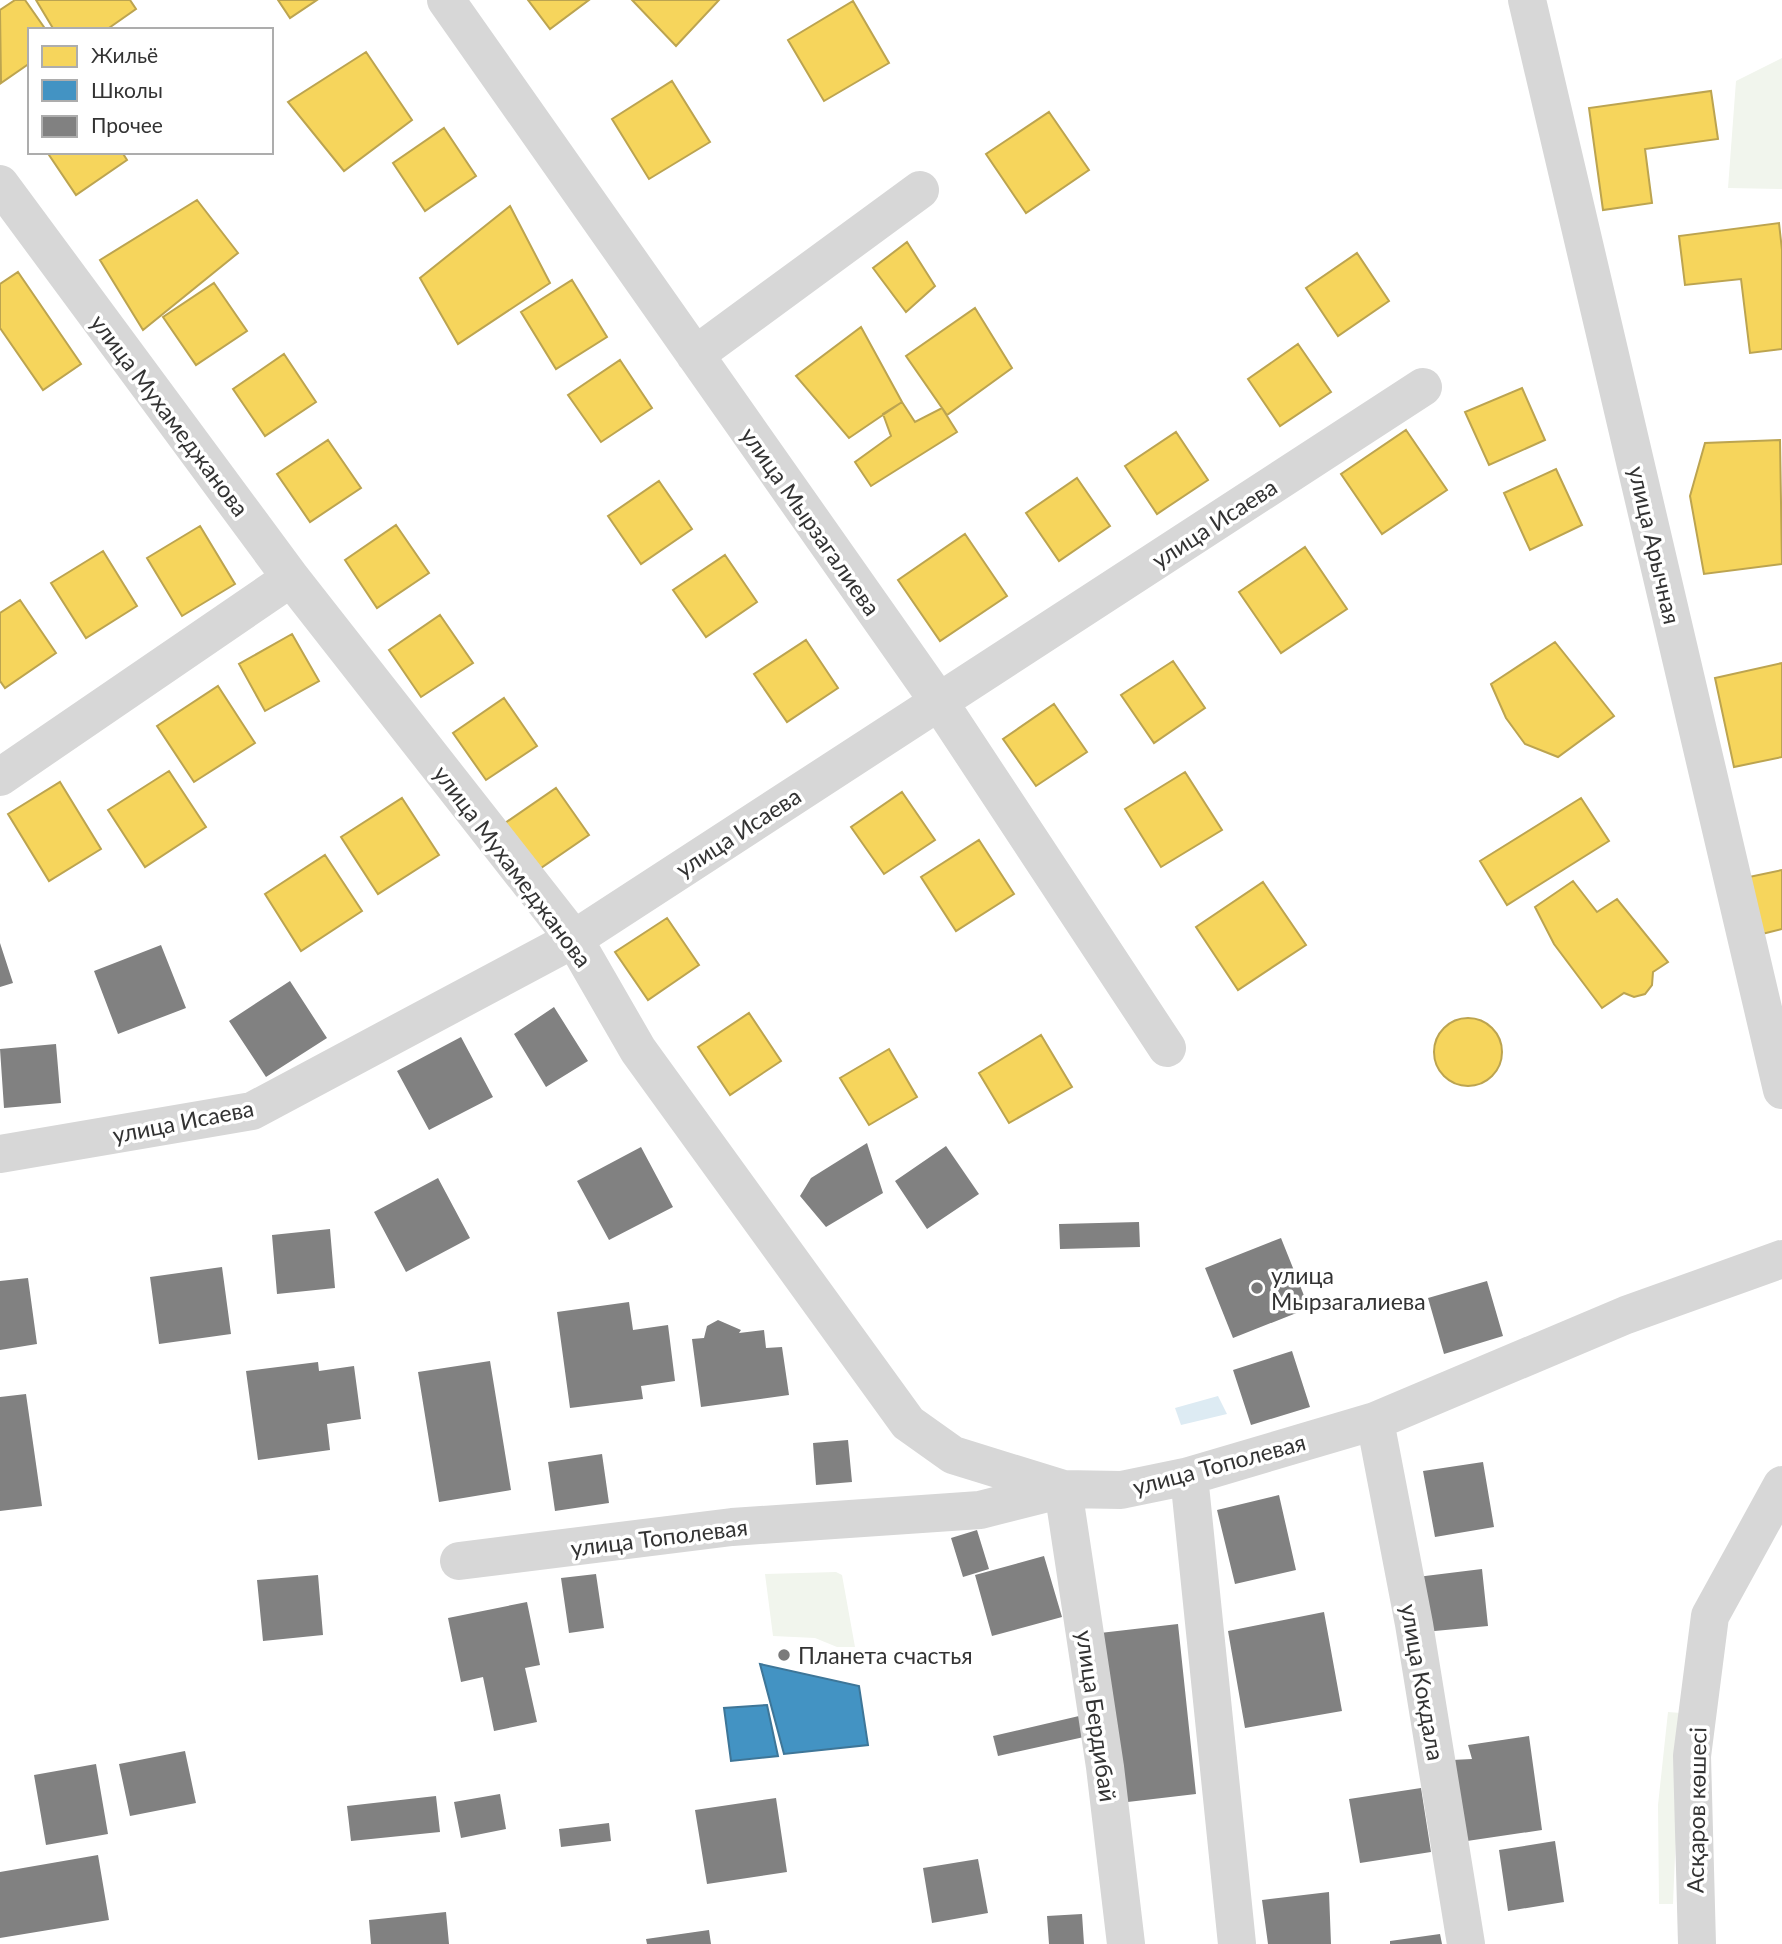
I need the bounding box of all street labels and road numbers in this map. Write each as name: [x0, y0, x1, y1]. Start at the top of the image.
street label: улица Мухамеджанова: [85, 309, 255, 521]
street label: улица Мырзагалиева: [735, 421, 887, 621]
street label: улица Арычная: [1623, 463, 1687, 627]
street label: улица Исаева: [1146, 472, 1282, 574]
street label: улица Мухамеджанова: [428, 760, 598, 972]
street label: улица Исаева: [670, 781, 806, 883]
street label: улица Исаева: [110, 1094, 256, 1148]
street label: улица Тополевая: [1129, 1427, 1309, 1501]
street label: улица Тополевая: [569, 1512, 749, 1562]
street label: улица Кокдала: [1395, 1601, 1451, 1763]
street label: улица Бердибай: [1071, 1628, 1123, 1804]
street label: Асқаров көшесі: [1681, 1727, 1711, 1893]

